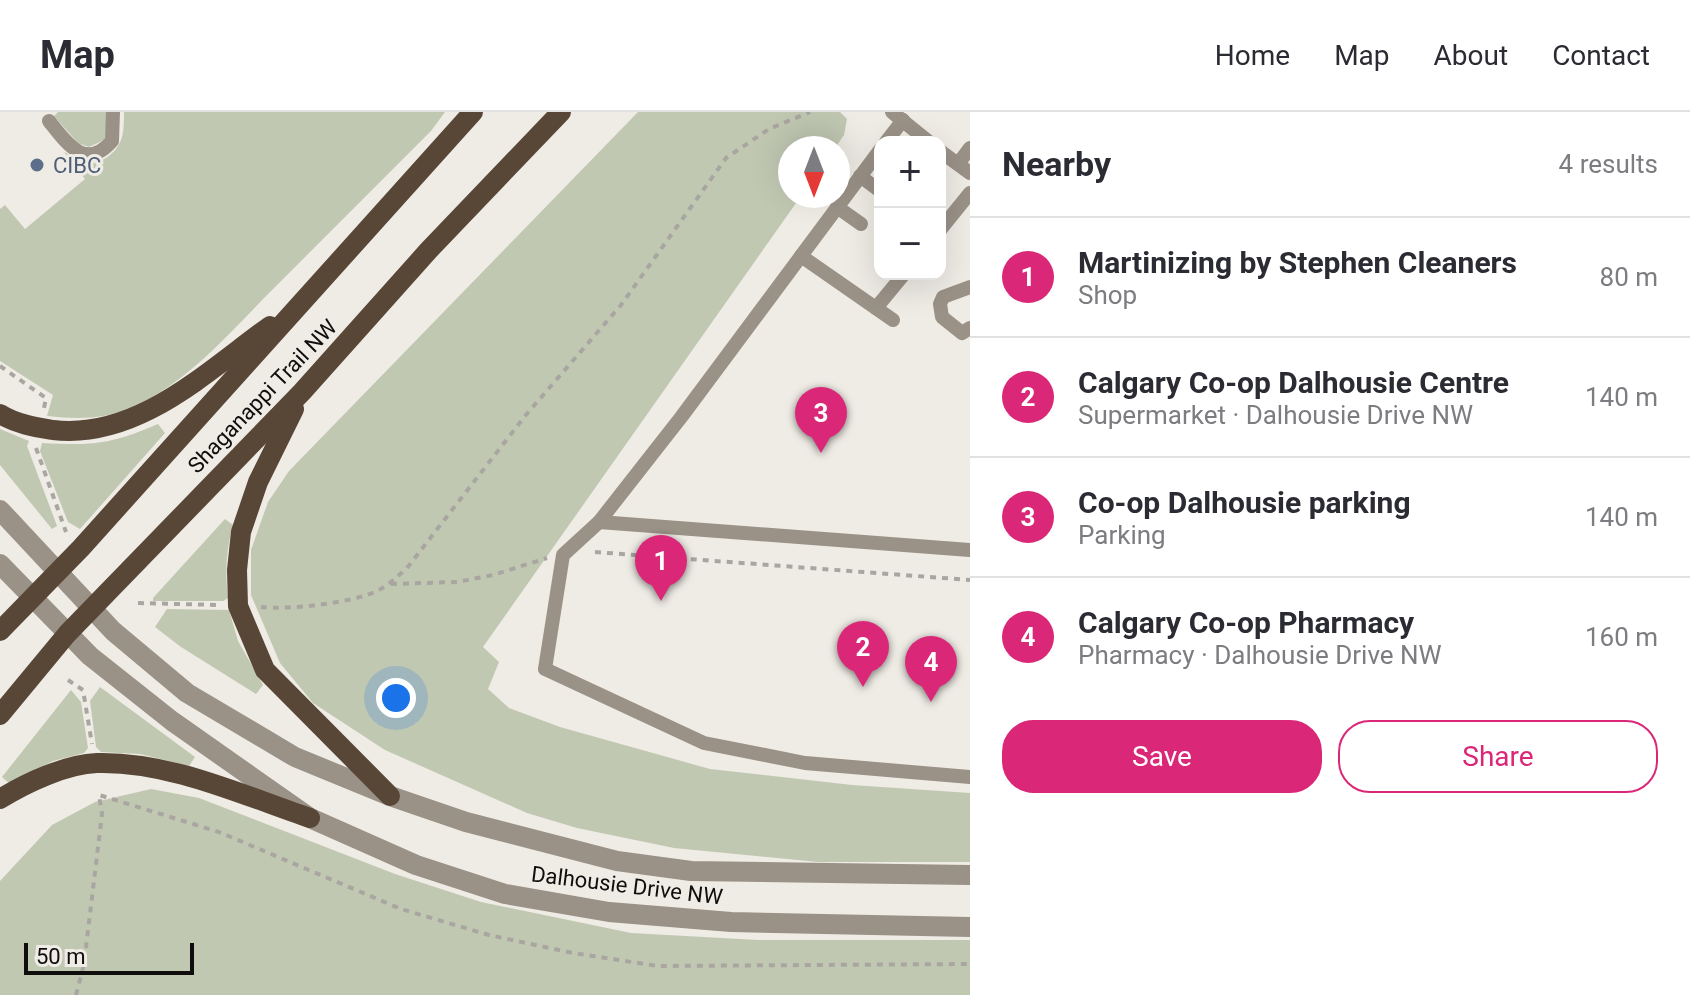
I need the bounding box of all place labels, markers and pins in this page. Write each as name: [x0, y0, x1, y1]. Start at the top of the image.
place label: CIBC: [53, 153, 101, 178]
marker: CIBC: [28, 156, 46, 174]
pin: 3: [795, 387, 847, 453]
pin: 1: [635, 535, 687, 601]
pin: 2: [837, 621, 889, 687]
pin: 4: [905, 636, 957, 702]

